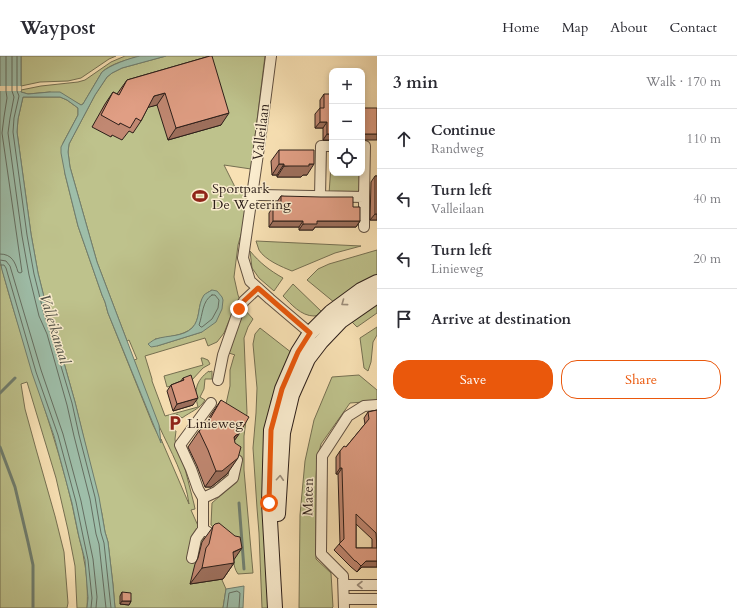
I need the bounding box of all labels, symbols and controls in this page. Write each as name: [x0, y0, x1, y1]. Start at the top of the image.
text: Waypost: [20, 15, 95, 41]
text: Home: [502, 18, 540, 37]
text: Map: [562, 18, 588, 37]
text: About: [610, 18, 647, 37]
text: Contact: [669, 18, 717, 37]
map controls: [329, 68, 365, 176]
button: +: [329, 68, 365, 104]
text: 3 min: [393, 71, 438, 94]
text: Walk · 170 m: [646, 73, 721, 91]
street label: Valleilaan: [248, 102, 274, 162]
button: −: [329, 104, 365, 140]
text: Continue: [431, 120, 496, 140]
icon: ahead: [393, 128, 415, 150]
text: 110 m: [687, 130, 721, 148]
button: locate: [329, 140, 365, 176]
text: Randweg: [431, 140, 484, 158]
place label: Sportpark De Wetering: [212, 179, 291, 214]
text: Turn left: [431, 180, 492, 200]
sports icon: Sportpark De Wetering: [191, 187, 209, 205]
icon: left: [393, 188, 415, 210]
text: 40 m: [693, 190, 721, 208]
text: Valleilaan: [431, 200, 484, 218]
text: Turn left: [431, 240, 492, 260]
icon: left: [393, 248, 415, 270]
text: 20 m: [693, 250, 721, 268]
text: Linieweg: [431, 260, 483, 278]
water label: Valleikanaal: [35, 291, 75, 367]
one-way arrow: [342, 298, 349, 305]
route end: [230, 300, 248, 318]
icon: arrive: [393, 308, 415, 330]
text: Arrive at destination: [431, 309, 571, 329]
button: Save: [393, 360, 553, 399]
button: Share: [561, 360, 721, 399]
parking icon: Linieweg: [166, 414, 184, 432]
place label: Linieweg: [187, 414, 243, 433]
one-way arrow: [275, 475, 284, 481]
street label: Maten: [298, 478, 318, 516]
route start: [260, 494, 278, 512]
one-way arrow: [357, 581, 363, 589]

